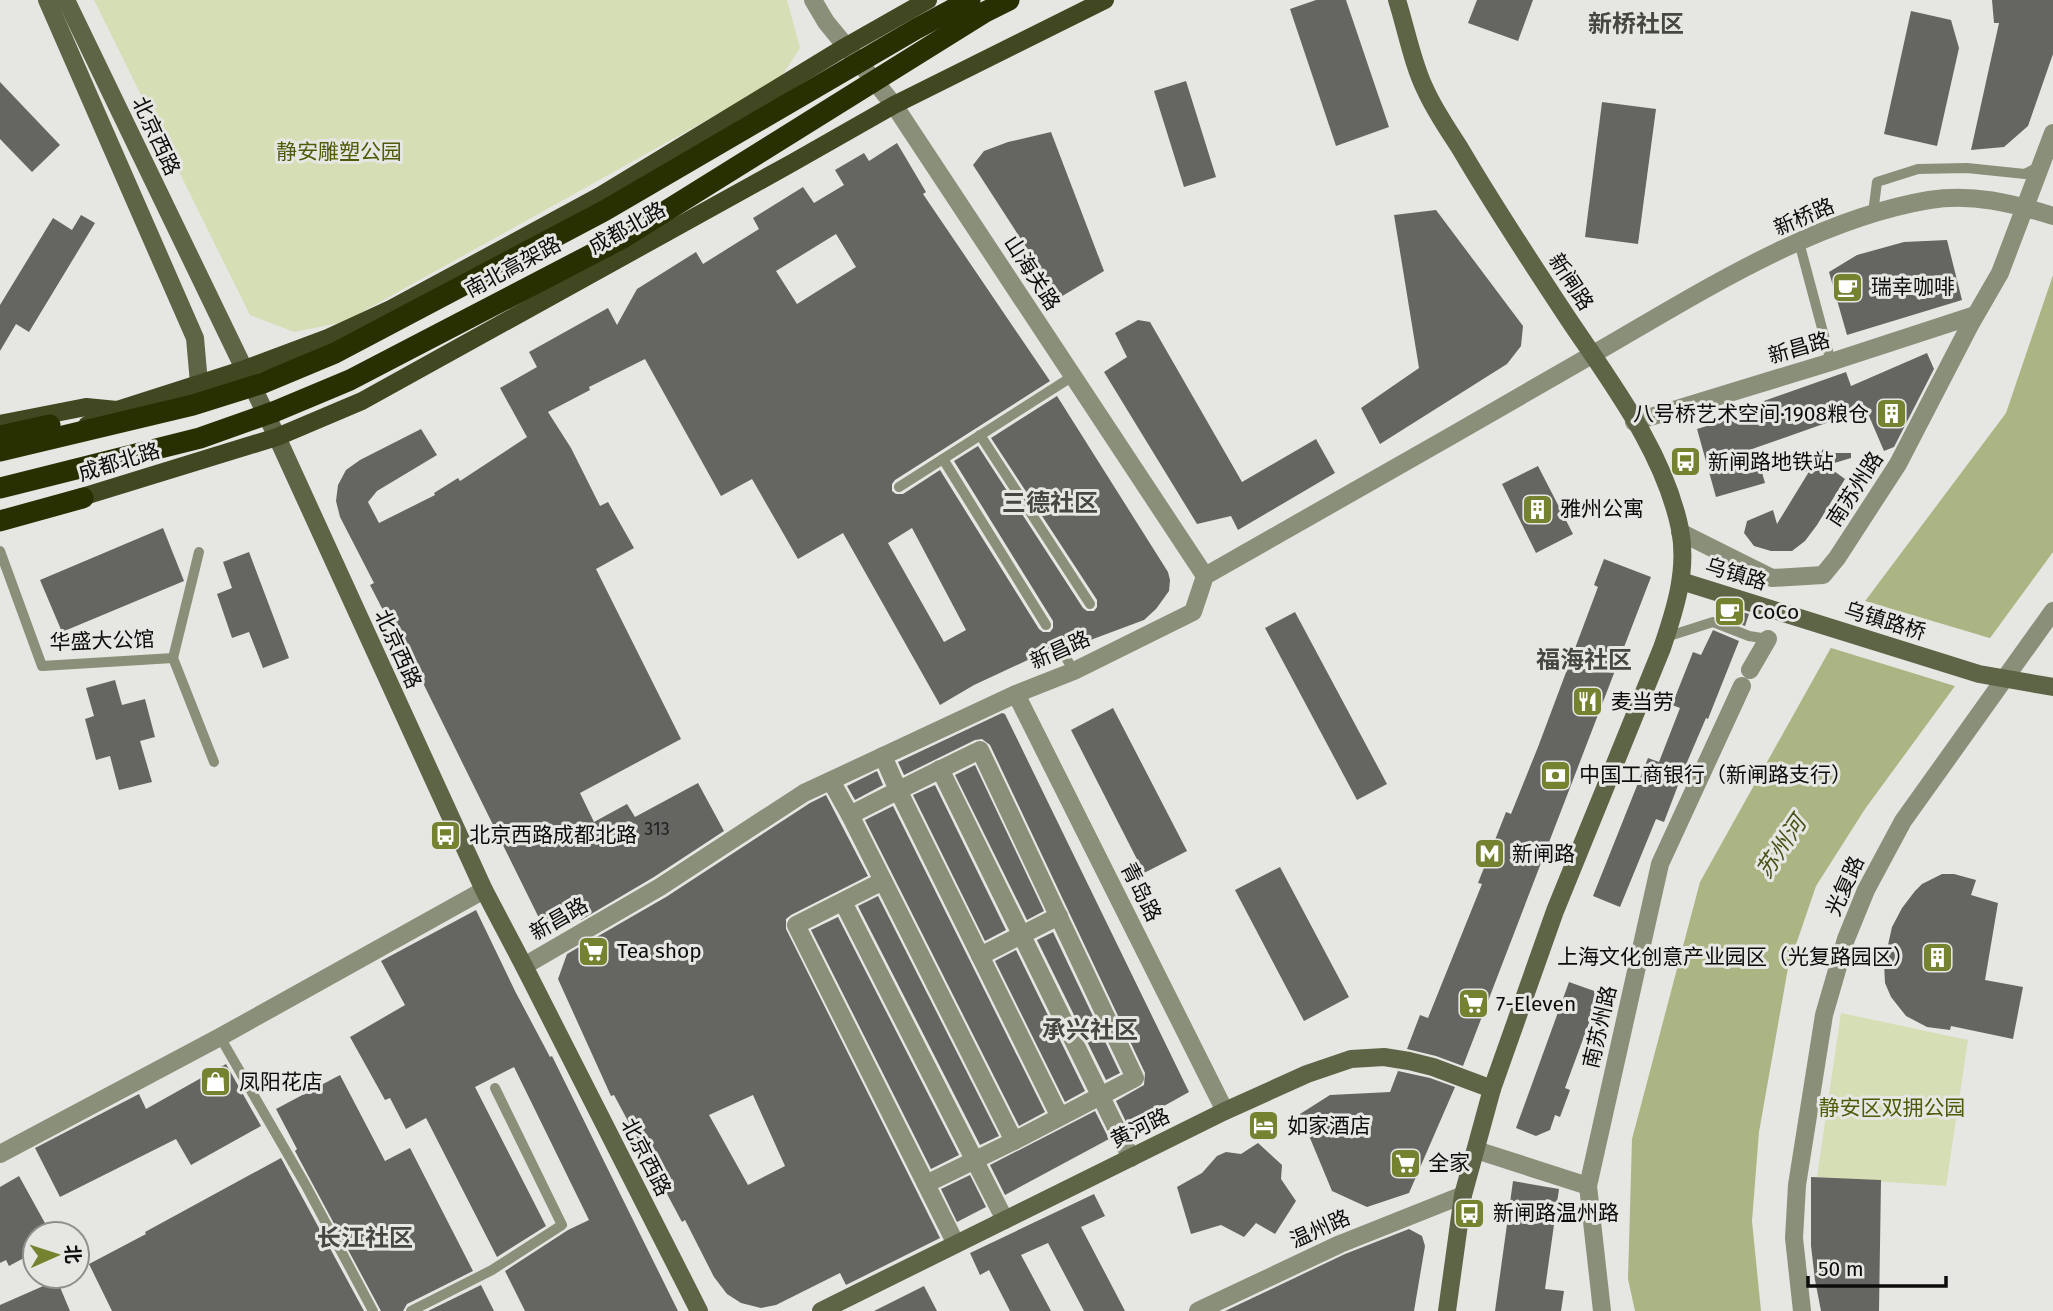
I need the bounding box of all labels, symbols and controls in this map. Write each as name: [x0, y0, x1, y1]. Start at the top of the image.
district label: 新桥社区: [1588, 10, 1684, 38]
street label: 北京西路: [126, 92, 186, 180]
park label: 静安雕塑公园: [276, 139, 402, 165]
street label: 新桥路: [1770, 193, 1838, 241]
street label: 成都北路: [584, 196, 670, 260]
street label: 南北高架路: [461, 231, 565, 303]
street label: 山海关路: [998, 231, 1066, 315]
street label: 新闸路: [1543, 249, 1599, 315]
cafe icon: 瑞幸咖啡: [1831, 270, 1865, 304]
place label: 瑞幸咖啡: [1871, 274, 1955, 300]
street label: 新昌路: [1765, 327, 1833, 369]
building icon: 八号桥艺术空间·1908粮仓: [1875, 397, 1909, 431]
place label: 八号桥艺术空间·1908粮仓: [1633, 401, 1869, 427]
street label: 成都北路: [75, 437, 163, 487]
bus stop icon: 新闸路地铁站: [1668, 445, 1702, 479]
street label: 南苏州路: [1821, 447, 1889, 531]
place label: 新闸路地铁站: [1708, 449, 1834, 475]
district label: 三德社区: [1002, 489, 1098, 517]
building icon: 雅州公寓: [1520, 492, 1554, 526]
place label: 雅州公寓: [1560, 496, 1644, 522]
street label: 乌镇路: [1702, 552, 1770, 596]
cafe icon: CoCo: [1712, 595, 1746, 629]
street label: 乌镇路桥: [1841, 596, 1929, 646]
place label: CoCo: [1752, 599, 1799, 625]
street label: 北京西路: [369, 605, 427, 693]
street label: 新昌路: [1026, 625, 1094, 675]
street label: 华盛大公馆: [49, 626, 155, 656]
district label: 福海社区: [1536, 646, 1632, 674]
restaurant icon: 麦当劳: [1571, 685, 1605, 719]
place label: 麦当劳: [1611, 689, 1674, 715]
bank icon: 中国工商银行（新闸路支行）: [1539, 758, 1573, 792]
place label: 中国工商银行（新闸路支行）: [1579, 762, 1852, 788]
water label: 苏州河: [1750, 807, 1814, 883]
bus stop icon: 北京西路成都北路: [429, 818, 463, 852]
house number: 313: [644, 818, 670, 840]
place label: 北京西路成都北路: [469, 822, 637, 848]
metro station icon: 新闸路: [1472, 837, 1506, 871]
place label: 新闸路: [1512, 841, 1575, 867]
street label: 光复路: [1820, 852, 1870, 920]
street label: 青岛路: [1115, 858, 1167, 926]
street label: 新昌路: [525, 892, 593, 946]
supermarket icon: Tea shop: [577, 934, 611, 968]
place label: Tea shop: [617, 938, 702, 964]
building icon: 上海文化创意产业园区（光复路园区）: [1920, 940, 1954, 974]
place label: 上海文化创意产业园区（光复路园区）: [1557, 944, 1914, 970]
street label: 南苏州路: [1578, 983, 1622, 1071]
supermarket icon: 7-Eleven: [1456, 987, 1490, 1021]
place label: 7-Eleven: [1496, 991, 1576, 1017]
district label: 承兴社区: [1042, 1016, 1138, 1044]
shop icon: 凤阳花店: [199, 1065, 233, 1099]
place label: 凤阳花店: [239, 1069, 323, 1095]
park label: 静安区双拥公园: [1819, 1095, 1966, 1121]
street label: 黄河路: [1106, 1103, 1174, 1153]
hotel icon: 如家酒店: [1247, 1109, 1281, 1143]
place label: 如家酒店: [1287, 1113, 1371, 1139]
street label: 北京西路: [615, 1114, 677, 1200]
supermarket icon: 全家: [1388, 1146, 1422, 1180]
place label: 全家: [1428, 1150, 1470, 1176]
bus stop icon: 新闸路温州路: [1453, 1196, 1487, 1230]
place label: 新闸路温州路: [1493, 1200, 1619, 1226]
street label: 温州路: [1286, 1204, 1354, 1254]
north arrow: [21, 1220, 91, 1290]
district label: 长江社区: [317, 1224, 413, 1252]
text: 北: [60, 1244, 84, 1264]
scale bar: [1808, 1244, 1946, 1288]
text: 50 m: [1818, 1256, 1864, 1282]

